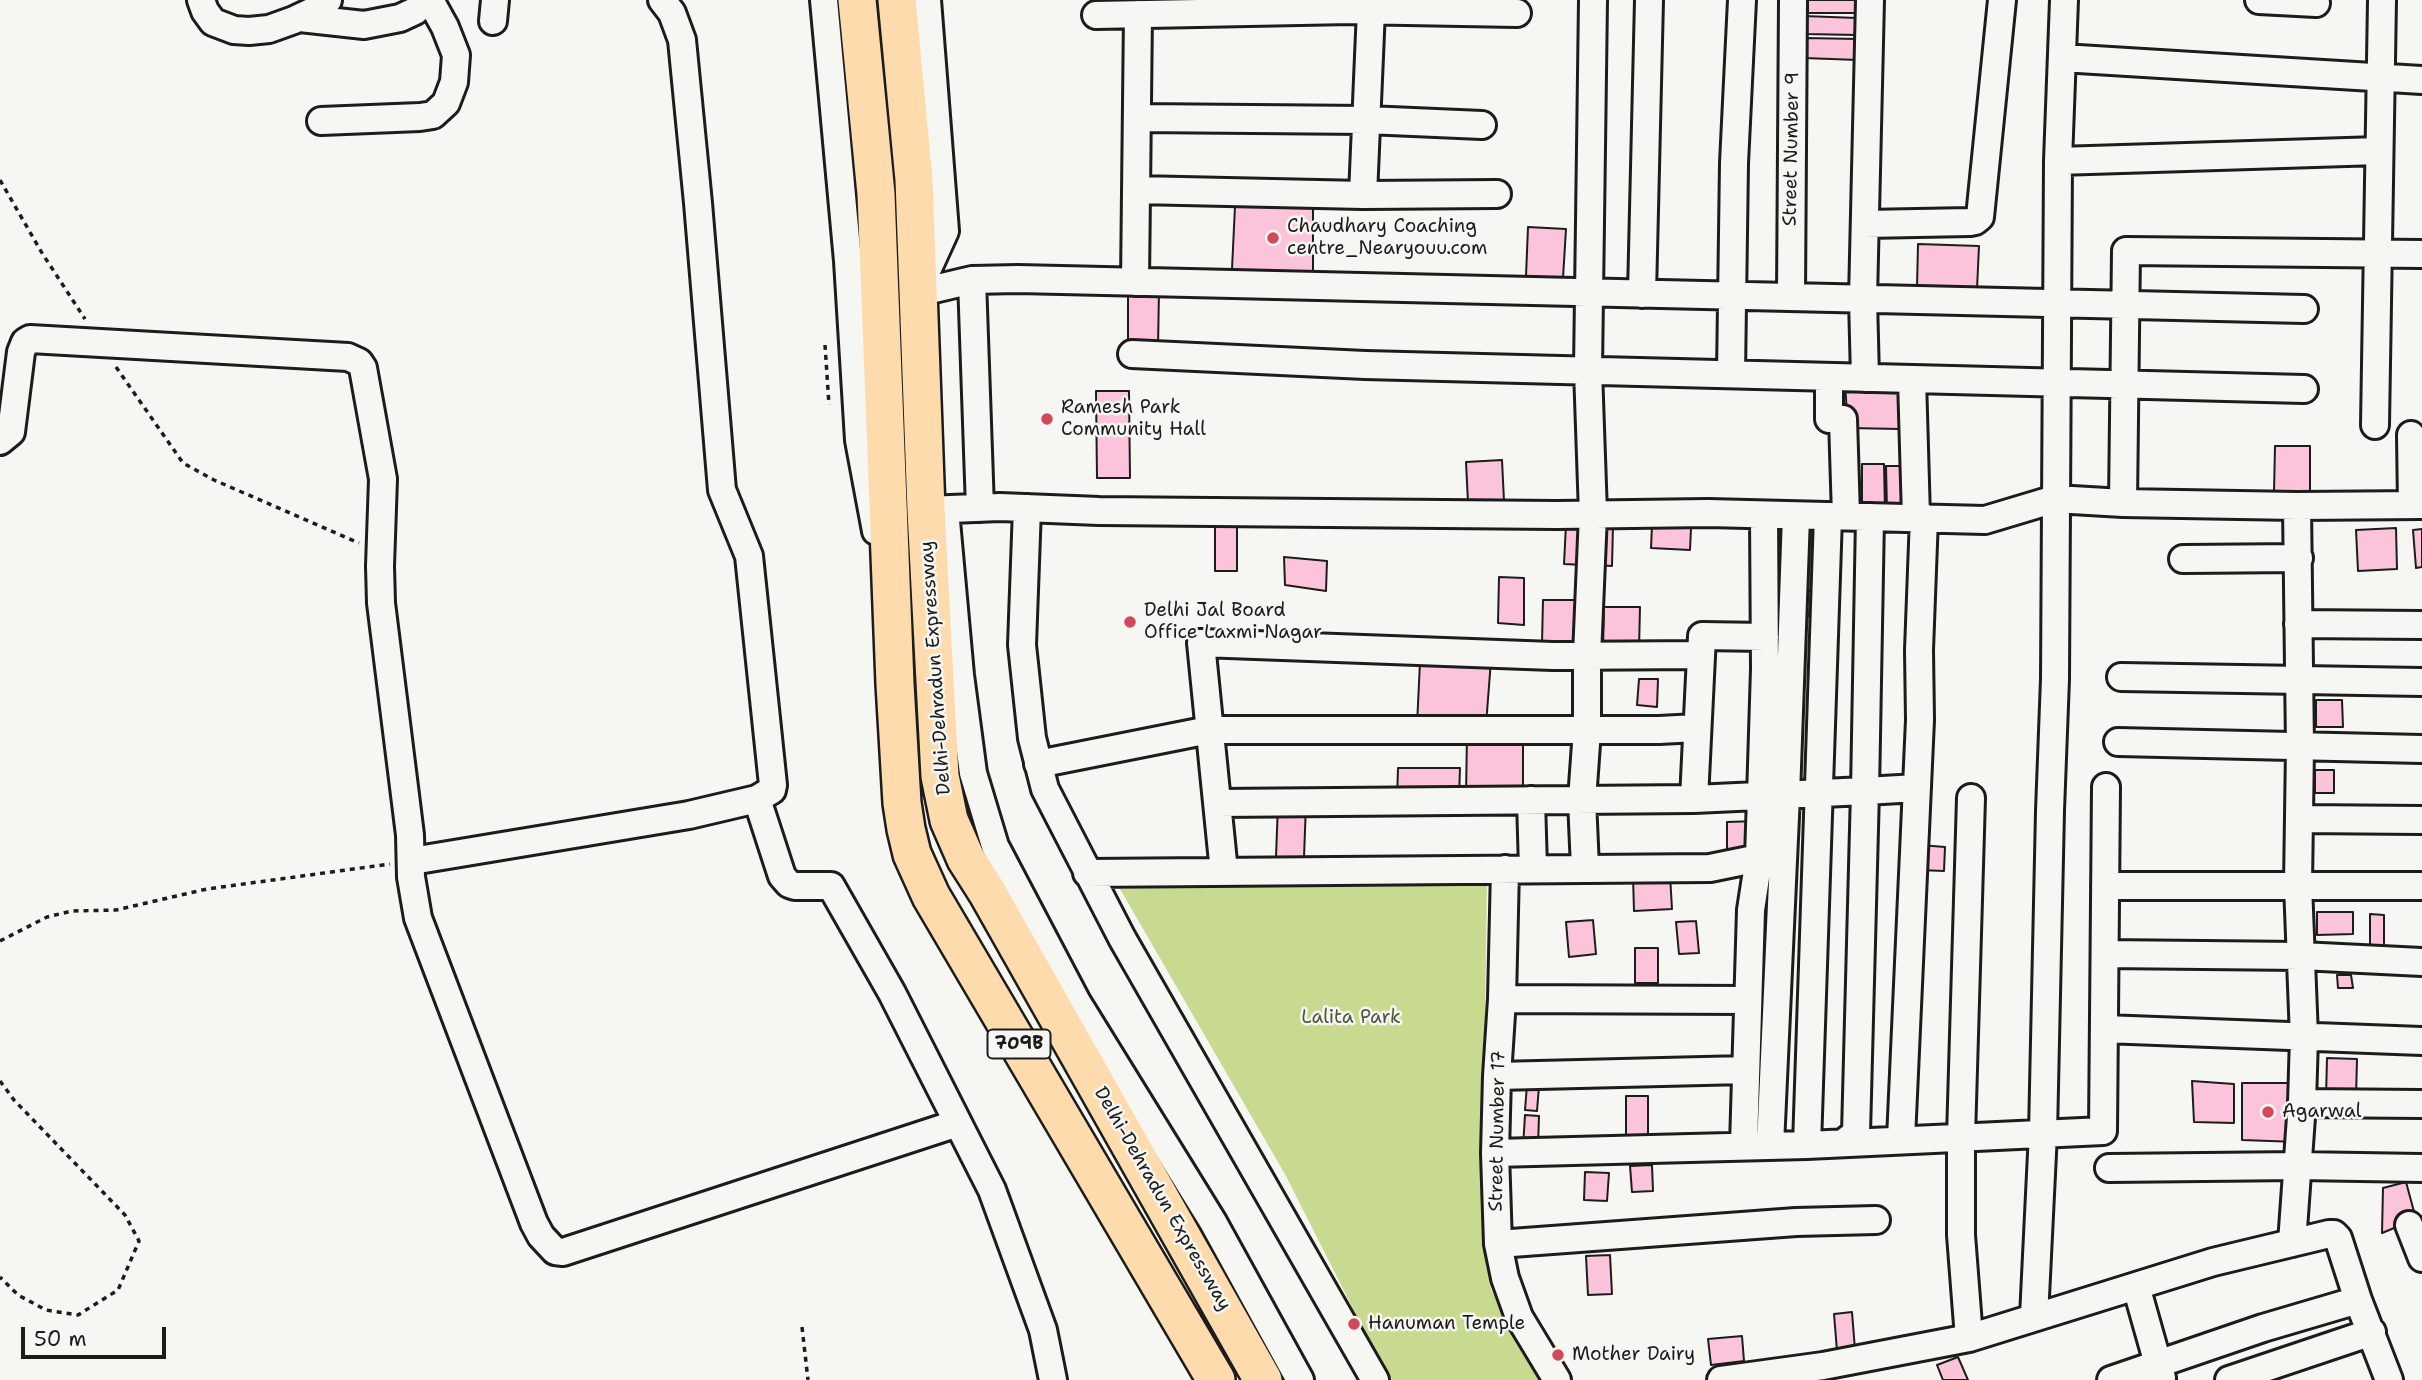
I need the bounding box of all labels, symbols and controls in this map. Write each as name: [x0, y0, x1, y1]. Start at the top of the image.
street label: Street Number 9: [1779, 72, 1805, 226]
place label: Chaudhary Coaching centre_Nearyouu.com: [1287, 216, 1487, 260]
marker: Chaudhary Coaching centre_Nearyouu.com: [1265, 230, 1281, 246]
place label: Ramesh Park Community Hall: [1061, 397, 1206, 441]
marker: Ramesh Park Community Hall: [1039, 411, 1055, 427]
street label: Delhi-Dehradun Expressway: [916, 540, 956, 796]
place label: Delhi Jal Board Office Laxmi Nagar: [1144, 600, 1322, 644]
marker: Delhi Jal Board Office Laxmi Nagar: [1122, 614, 1138, 630]
park label: Lalita Park: [1301, 1007, 1401, 1029]
road number: 709B: [988, 1030, 1050, 1058]
street label: Street Number 17: [1485, 1050, 1511, 1212]
street label: Delhi-Dehradun Expressway: [1088, 1083, 1236, 1315]
place label: Agarwal: [2282, 1101, 2362, 1123]
marker: Agarwal: [2260, 1104, 2276, 1120]
place label: Hanuman Temple: [1368, 1313, 1525, 1335]
scale bar: [24, 1314, 170, 1358]
marker: Hanuman Temple: [1346, 1316, 1362, 1332]
text: 50 m: [34, 1325, 87, 1353]
place label: Mother Dairy: [1572, 1344, 1695, 1366]
marker: Mother Dairy: [1550, 1347, 1566, 1363]

